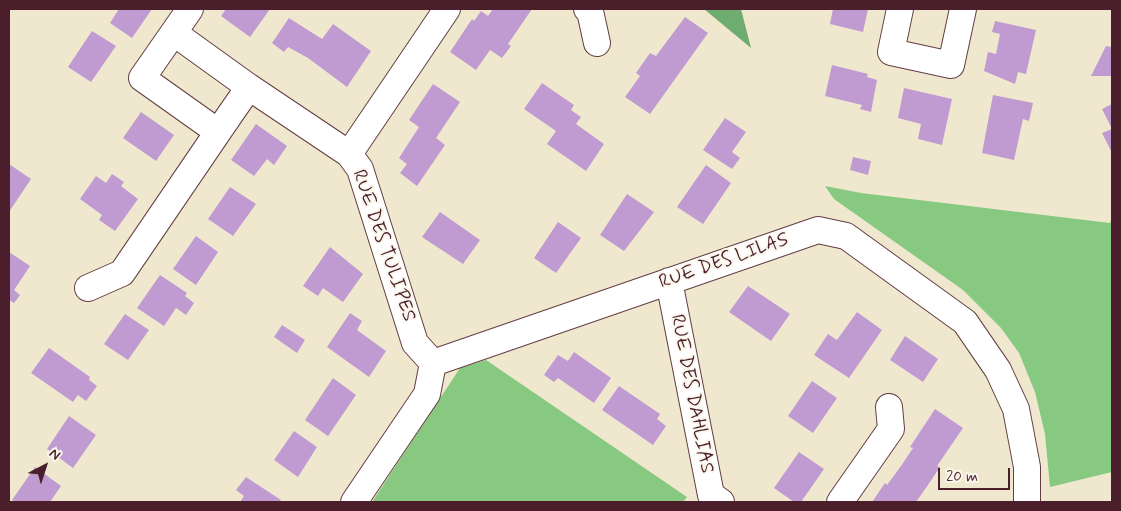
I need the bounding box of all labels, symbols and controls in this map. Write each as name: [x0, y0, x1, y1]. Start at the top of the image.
street label: RUE DES TULIPES: [346, 167, 420, 325]
street label: RUE DES LILAS: [656, 229, 792, 295]
street label: RUE DES DAHLIAS: [664, 312, 718, 476]
north arrow: [20, 441, 70, 491]
text: N: [45, 445, 64, 464]
scale bar: [941, 458, 1014, 490]
text: 20 m: [946, 467, 978, 487]

